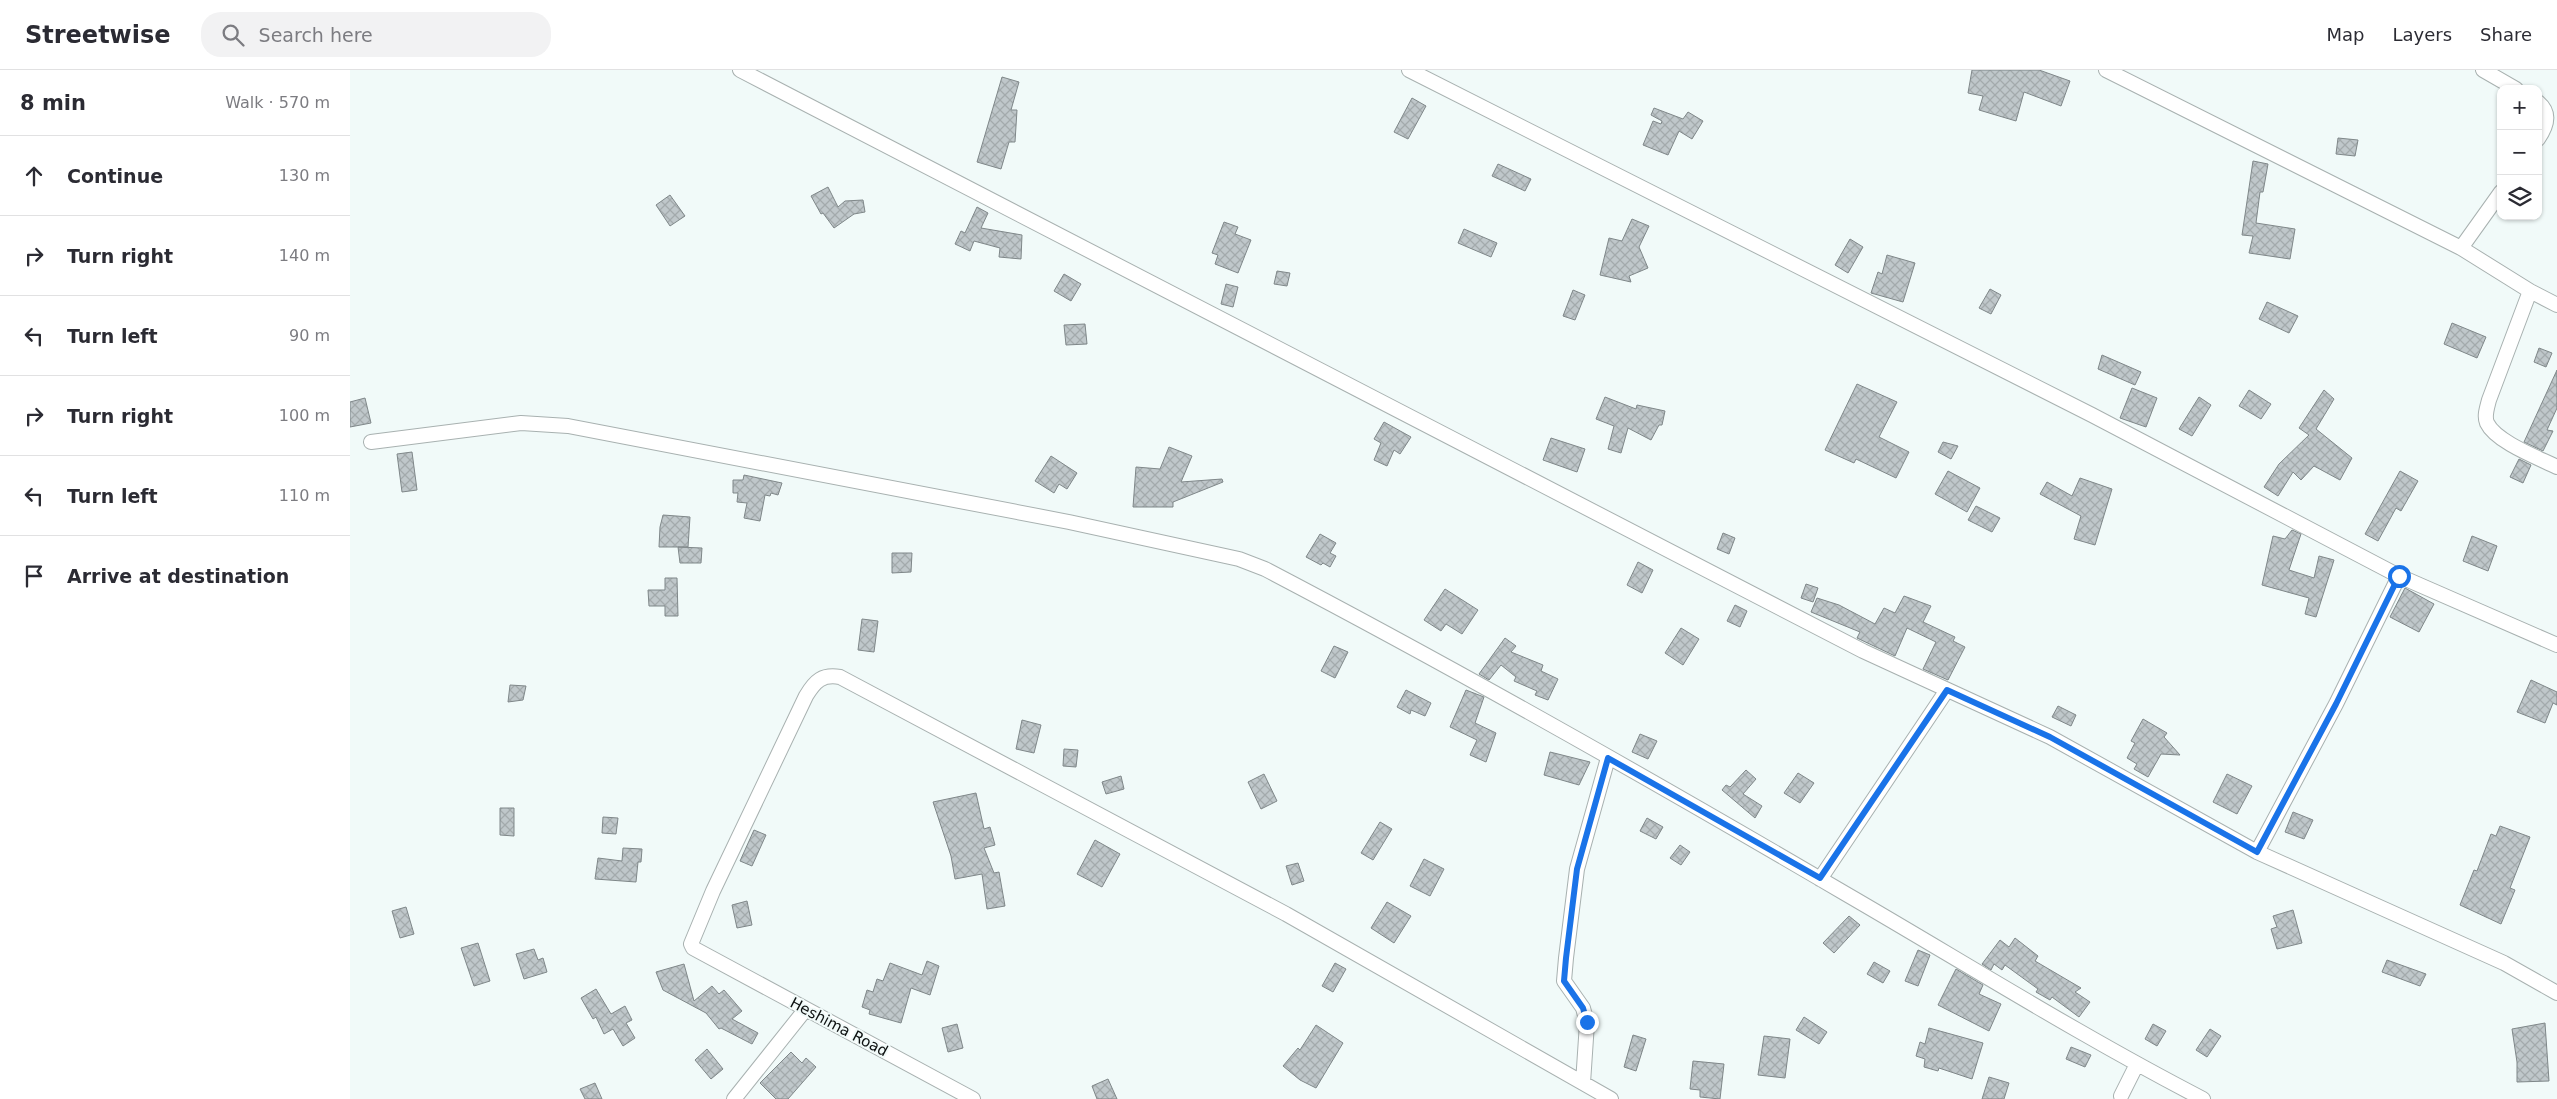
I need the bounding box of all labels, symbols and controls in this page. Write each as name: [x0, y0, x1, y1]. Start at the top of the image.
search box: [201, 12, 551, 57]
text: Streetwise: [25, 21, 171, 49]
icon: search: [219, 21, 247, 49]
text: Search here: [259, 24, 373, 46]
text: Map: [2326, 24, 2364, 45]
text: Layers: [2392, 24, 2452, 45]
text: Share: [2480, 24, 2532, 45]
map controls: [2497, 85, 2542, 220]
button: +: [2497, 85, 2542, 130]
text: 8 min: [20, 91, 86, 115]
text: Walk · 570 m: [225, 93, 330, 112]
button: −: [2497, 130, 2542, 175]
icon: ahead: [20, 162, 48, 190]
text: Continue: [67, 165, 163, 187]
text: 130 m: [279, 166, 330, 185]
button: layers: [2497, 175, 2542, 220]
icon: right: [20, 242, 48, 270]
text: Turn right: [67, 245, 173, 267]
text: 140 m: [279, 246, 330, 265]
icon: left: [20, 322, 48, 350]
text: Turn left: [67, 325, 158, 347]
text: 90 m: [289, 326, 330, 345]
icon: right: [20, 402, 48, 430]
text: Turn right: [67, 405, 173, 427]
text: 100 m: [279, 406, 330, 425]
icon: left: [20, 482, 48, 510]
text: Turn left: [67, 485, 158, 507]
text: 110 m: [279, 486, 330, 505]
icon: arrive: [20, 562, 48, 590]
text: Arrive at destination: [67, 565, 289, 587]
route start: [2388, 565, 2411, 588]
street label: Heshima Road: [787, 994, 891, 1060]
route end: [1576, 1011, 1599, 1034]

